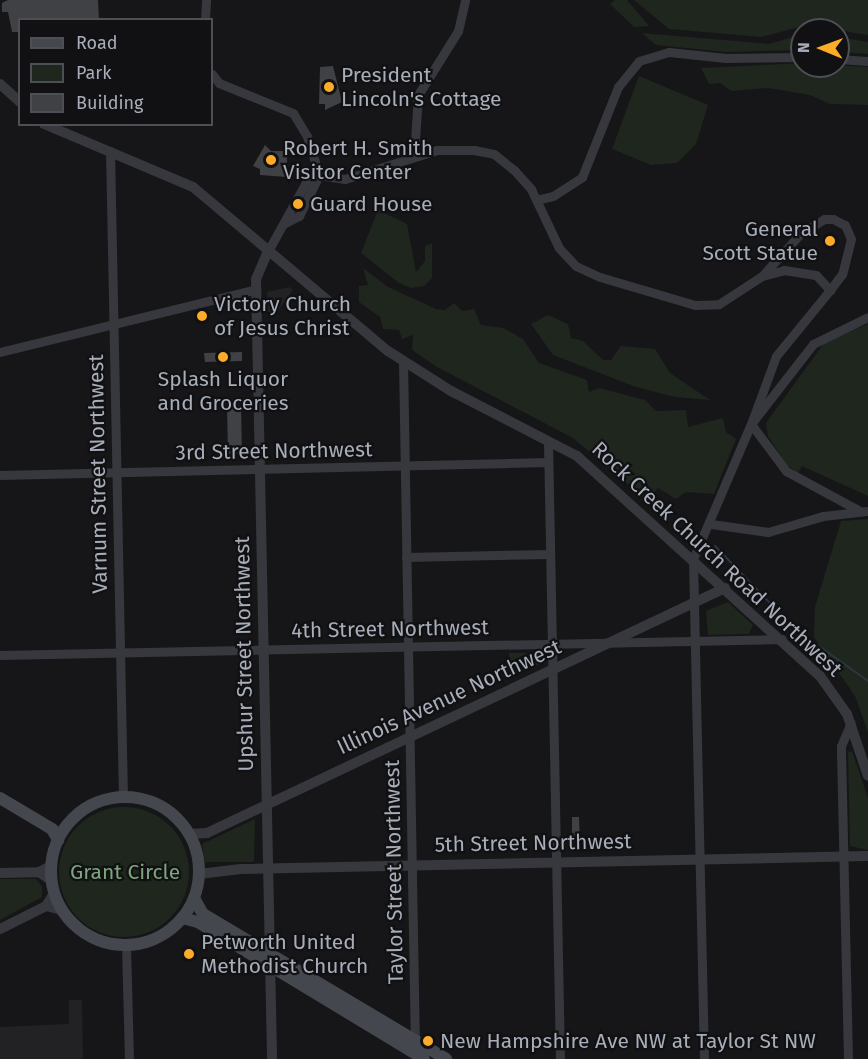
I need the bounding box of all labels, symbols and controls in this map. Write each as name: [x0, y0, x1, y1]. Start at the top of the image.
legend: [18, 18, 213, 126]
north arrow: [790, 18, 850, 78]
text: Road: [76, 32, 118, 54]
text: N: [794, 42, 813, 53]
text: Park: [76, 62, 111, 84]
place label: President Lincoln's Cottage: [341, 62, 501, 112]
marker: President Lincoln's Cottage: [322, 80, 336, 94]
text: Building: [76, 92, 143, 114]
place label: Robert H. Smith Visitor Center: [283, 135, 433, 185]
marker: Robert H. Smith Visitor Center: [264, 153, 278, 167]
place label: Guard House: [310, 191, 433, 217]
marker: Guard House: [291, 197, 305, 211]
place label: General Scott Statue: [702, 216, 818, 266]
marker: General Scott Statue: [823, 234, 837, 248]
place label: Victory Church of Jesus Christ: [214, 291, 351, 341]
marker: Victory Church of Jesus Christ: [195, 309, 209, 323]
marker: Splash Liquor and Groceries: [216, 350, 230, 364]
street label: Varnum Street Northwest: [83, 354, 113, 594]
place label: Splash Liquor and Groceries: [157, 366, 289, 416]
street label: Rock Creek Church Road Northwest: [587, 436, 847, 682]
street label: 3rd Street Northwest: [175, 437, 373, 465]
street label: Upshur Street Northwest: [229, 536, 259, 772]
street label: 4th Street Northwest: [291, 615, 489, 643]
street label: Illinois Avenue Northwest: [333, 634, 565, 760]
street label: Taylor Street Northwest: [379, 760, 409, 984]
street label: 5th Street Northwest: [434, 829, 632, 857]
park label: Grant Circle: [70, 859, 180, 885]
place label: Petworth United Methodist Church: [201, 929, 368, 979]
marker: Petworth United Methodist Church: [182, 947, 196, 961]
place label: New Hampshire Ave NW at Taylor St NW: [440, 1028, 816, 1054]
marker: New Hampshire Ave NW at Taylor St NW: [421, 1034, 435, 1048]

